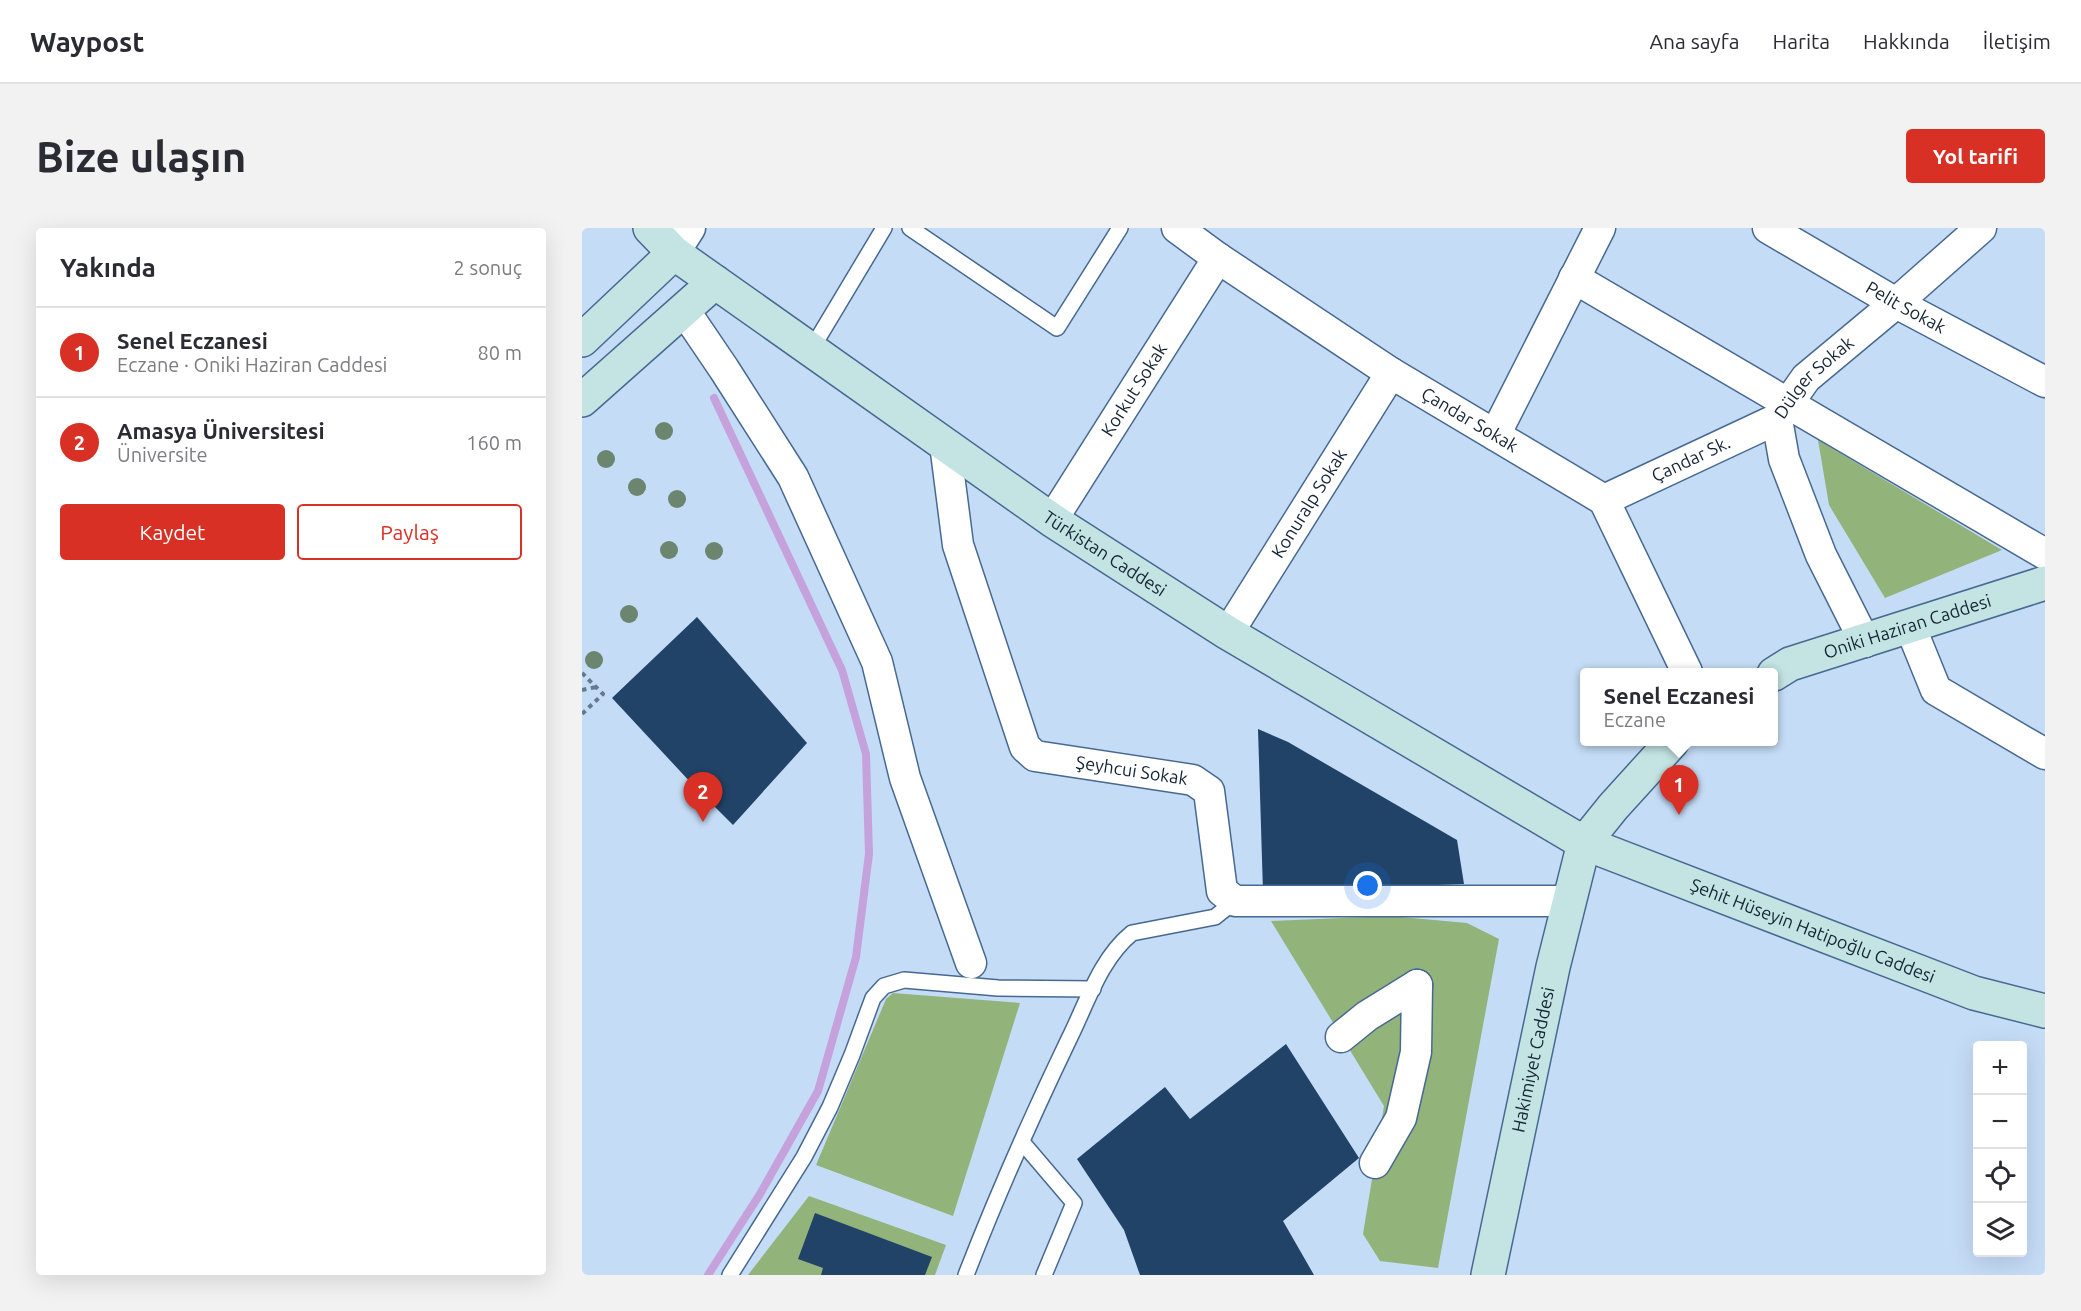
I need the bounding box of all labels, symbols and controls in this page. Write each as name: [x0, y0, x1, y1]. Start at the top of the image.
text: Waypost: [30, 26, 144, 57]
text: Ana sayfa: [1649, 29, 1740, 53]
text: Harita: [1773, 29, 1830, 53]
text: Hakkında: [1863, 29, 1950, 53]
text: İletişim: [1983, 29, 2051, 53]
button: Yol tarifi: [1906, 129, 2045, 183]
text: Bize ulaşın: [36, 133, 246, 180]
text: Yakında: [60, 253, 156, 282]
text: 2 sonuç: [454, 256, 522, 279]
street label: Pelit Sokak: [1863, 277, 1949, 337]
text: Senel Eczanesi: [117, 328, 268, 353]
street label: Dülger Sokak: [1770, 332, 1857, 422]
street label: Korkut Sokak: [1097, 339, 1170, 440]
text: 1: [74, 341, 85, 364]
text: 80 m: [478, 341, 522, 364]
text: Eczane · Oniki Haziran Caddesi: [117, 353, 387, 376]
street label: Çandar Sokak: [1418, 383, 1522, 455]
text: Amasya Üniversitesi: [117, 418, 325, 443]
text: 2: [74, 431, 85, 454]
text: 160 m: [466, 431, 522, 454]
street label: Çandar Sk.: [1648, 431, 1733, 485]
text: Üniversite: [117, 443, 208, 466]
street label: Konuralp Sokak: [1267, 445, 1350, 561]
button: Kaydet: [60, 504, 285, 560]
button: Paylaş: [297, 504, 522, 560]
street label: Türkistan Caddesi: [1040, 506, 1170, 600]
street label: Oniki Haziran Caddesi: [1821, 590, 1993, 662]
popup: [1580, 668, 1778, 746]
text: Senel Eczanesi: [1604, 683, 1754, 708]
text: Eczane: [1604, 708, 1666, 731]
street label: Şeyhcui Sokak: [1075, 751, 1189, 788]
pin: 1: [1660, 766, 1698, 815]
pin: 2: [684, 772, 722, 822]
your location: [1353, 871, 1382, 900]
street label: Şehit Hüseyin Hatipoğlu Caddesi: [1688, 874, 1938, 986]
street label: Hakimiyet Caddesi: [1507, 985, 1558, 1134]
map controls: [1973, 1041, 2027, 1257]
button: +: [1973, 1041, 2027, 1095]
button: −: [1973, 1095, 2027, 1149]
button: locate: [1973, 1149, 2027, 1203]
button: layers: [1973, 1203, 2027, 1257]

